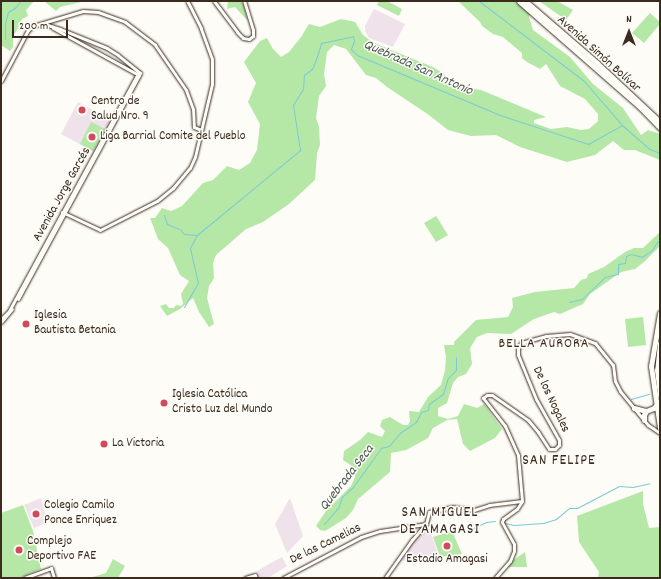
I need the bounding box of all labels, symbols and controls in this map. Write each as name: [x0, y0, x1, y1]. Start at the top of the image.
scale bar: [14, 12, 70, 38]
north arrow: [609, 12, 649, 52]
text: N: [626, 12, 632, 28]
street label: Avenida Simón Bolívar: [553, 13, 643, 97]
text: 200 m: [19, 18, 48, 35]
water label: Quebrada San Antonio: [361, 36, 475, 100]
place label: Centro de Salud Nro. 9: [91, 95, 149, 126]
marker: Centro de Salud Nro. 9: [76, 104, 88, 116]
place label: Liga Barrial Comite del Pueblo: [100, 129, 246, 145]
marker: Liga Barrial Comite del Pueblo: [87, 132, 97, 142]
street label: Avenida Jorge Garcés: [31, 145, 95, 245]
place label: Iglesia Bautista Betania: [34, 309, 116, 340]
marker: Iglesia Bautista Betania: [21, 319, 31, 329]
district label: BELLA AURORA: [498, 336, 590, 352]
street label: De los Nogales: [528, 365, 572, 435]
place label: Iglesia Católica Cristo Luz del Mundo: [172, 388, 272, 419]
marker: Iglesia Católica Cristo Luz del Mundo: [159, 398, 169, 408]
place label: La Victoria: [112, 436, 164, 452]
marker: La Victoria: [99, 439, 109, 449]
water label: Quebrada Seca: [316, 442, 378, 514]
district label: SAN FELIPE: [522, 453, 596, 471]
place label: Colegio Camilo Ponce Enriquez: [44, 499, 117, 530]
district label: SAN MIGUEL DE AMAGASI: [400, 504, 480, 539]
marker: Colegio Camilo Ponce Enriquez: [31, 509, 41, 519]
street label: De las Camelias: [288, 521, 364, 569]
place label: Complejo Deportivo FAE: [27, 535, 96, 566]
marker: Estadio Amagasi: [442, 541, 452, 551]
marker: Complejo Deportivo FAE: [14, 545, 24, 555]
place label: Estadio Amagasi: [406, 552, 488, 568]

